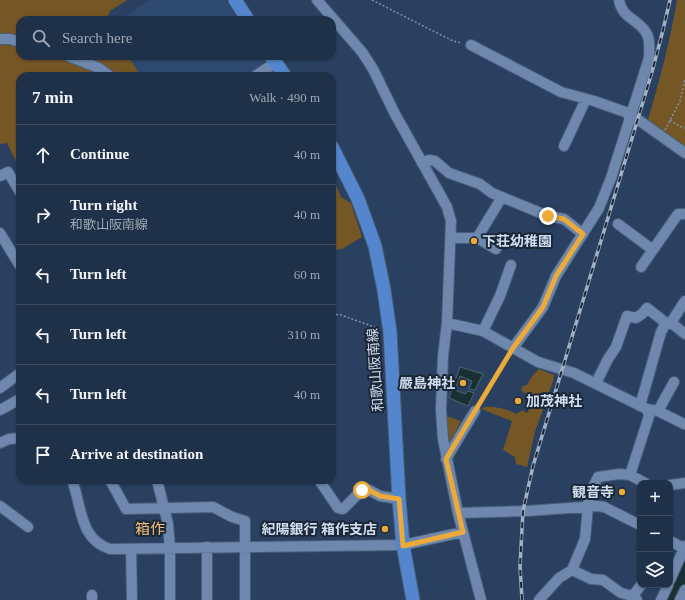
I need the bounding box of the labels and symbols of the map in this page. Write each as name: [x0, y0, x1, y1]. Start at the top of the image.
route end: [539, 207, 557, 225]
place label: 下荘幼稚園: [482, 233, 552, 249]
marker: 下荘幼稚園: [469, 236, 479, 246]
street label: 和歌山阪南線: [365, 328, 386, 412]
place label: 嚴島神社: [399, 375, 455, 391]
marker: 嚴島神社: [458, 378, 468, 388]
place label: 加茂神社: [526, 393, 582, 409]
marker: 加茂神社: [513, 396, 523, 406]
route start: [353, 481, 371, 499]
place label: 観音寺: [572, 485, 614, 500]
marker: 観音寺: [617, 487, 627, 497]
district label: 箱作: [135, 521, 165, 537]
place label: 紀陽銀行 箱作支店: [262, 522, 377, 537]
marker: 紀陽銀行 箱作支店: [380, 524, 390, 534]

